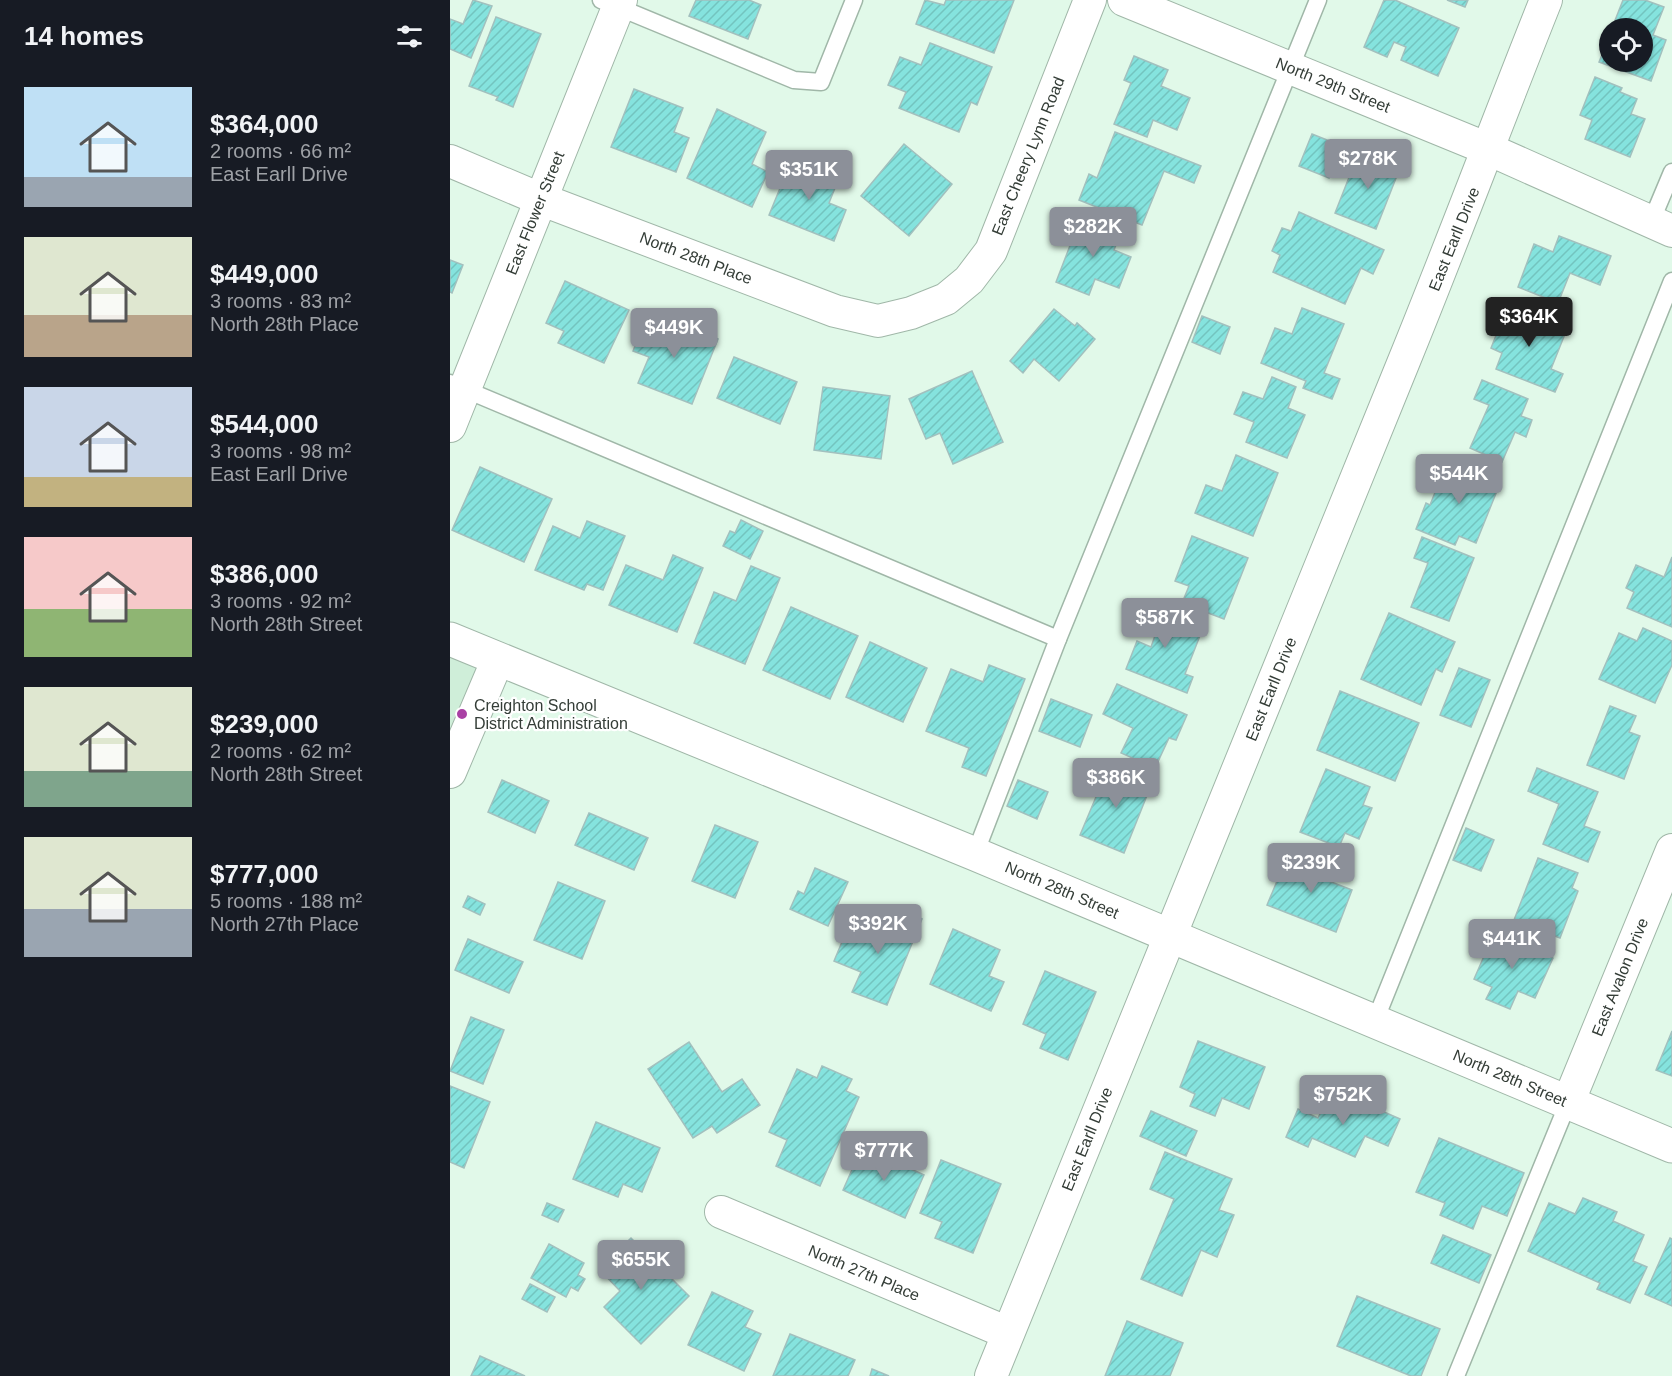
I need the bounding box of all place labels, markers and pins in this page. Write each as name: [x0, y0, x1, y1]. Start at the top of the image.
pin: $278K: [1326, 139, 1410, 190]
pin: $351K: [767, 150, 851, 201]
pin: $282K: [1051, 207, 1135, 258]
pin: $364K: [1487, 297, 1571, 348]
pin: $449K: [632, 308, 716, 359]
pin: $544K: [1417, 454, 1501, 505]
pin: $587K: [1123, 598, 1207, 649]
place label: Creighton School District Administration: [474, 697, 628, 732]
marker: Creighton School District Administration: [455, 707, 469, 721]
pin: $386K: [1074, 758, 1158, 809]
pin: $239K: [1269, 843, 1353, 894]
pin: $392K: [836, 904, 920, 955]
pin: $441K: [1470, 919, 1554, 970]
pin: $752K: [1301, 1075, 1385, 1126]
pin: $777K: [842, 1131, 926, 1182]
pin: $655K: [599, 1240, 683, 1291]

